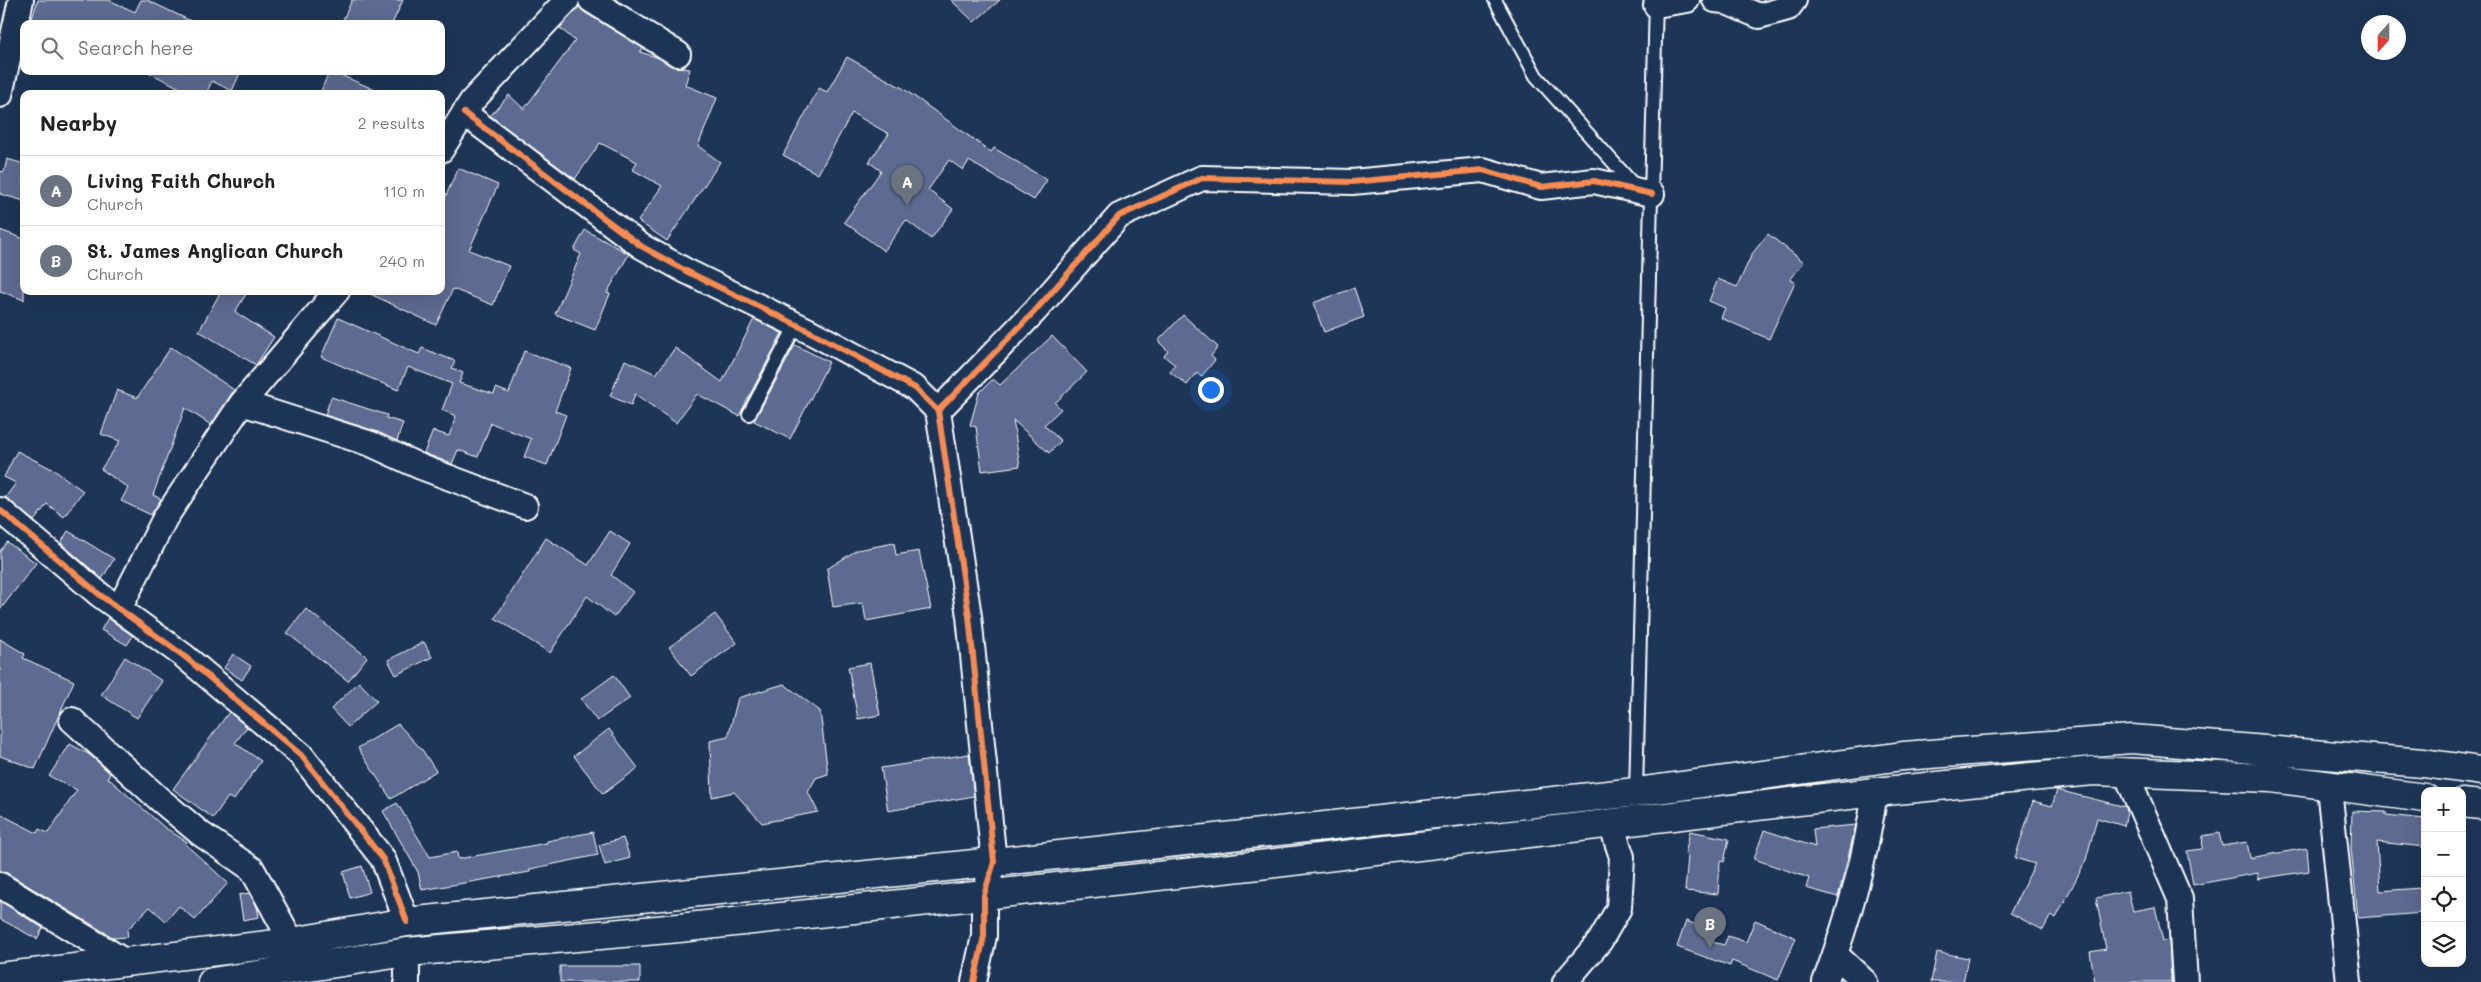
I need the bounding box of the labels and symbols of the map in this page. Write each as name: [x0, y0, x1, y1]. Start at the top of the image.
north arrow: [2361, 15, 2406, 60]
pin: A: [891, 165, 923, 206]
your location: [1198, 377, 1224, 403]
pin: B: [1694, 907, 1726, 948]

